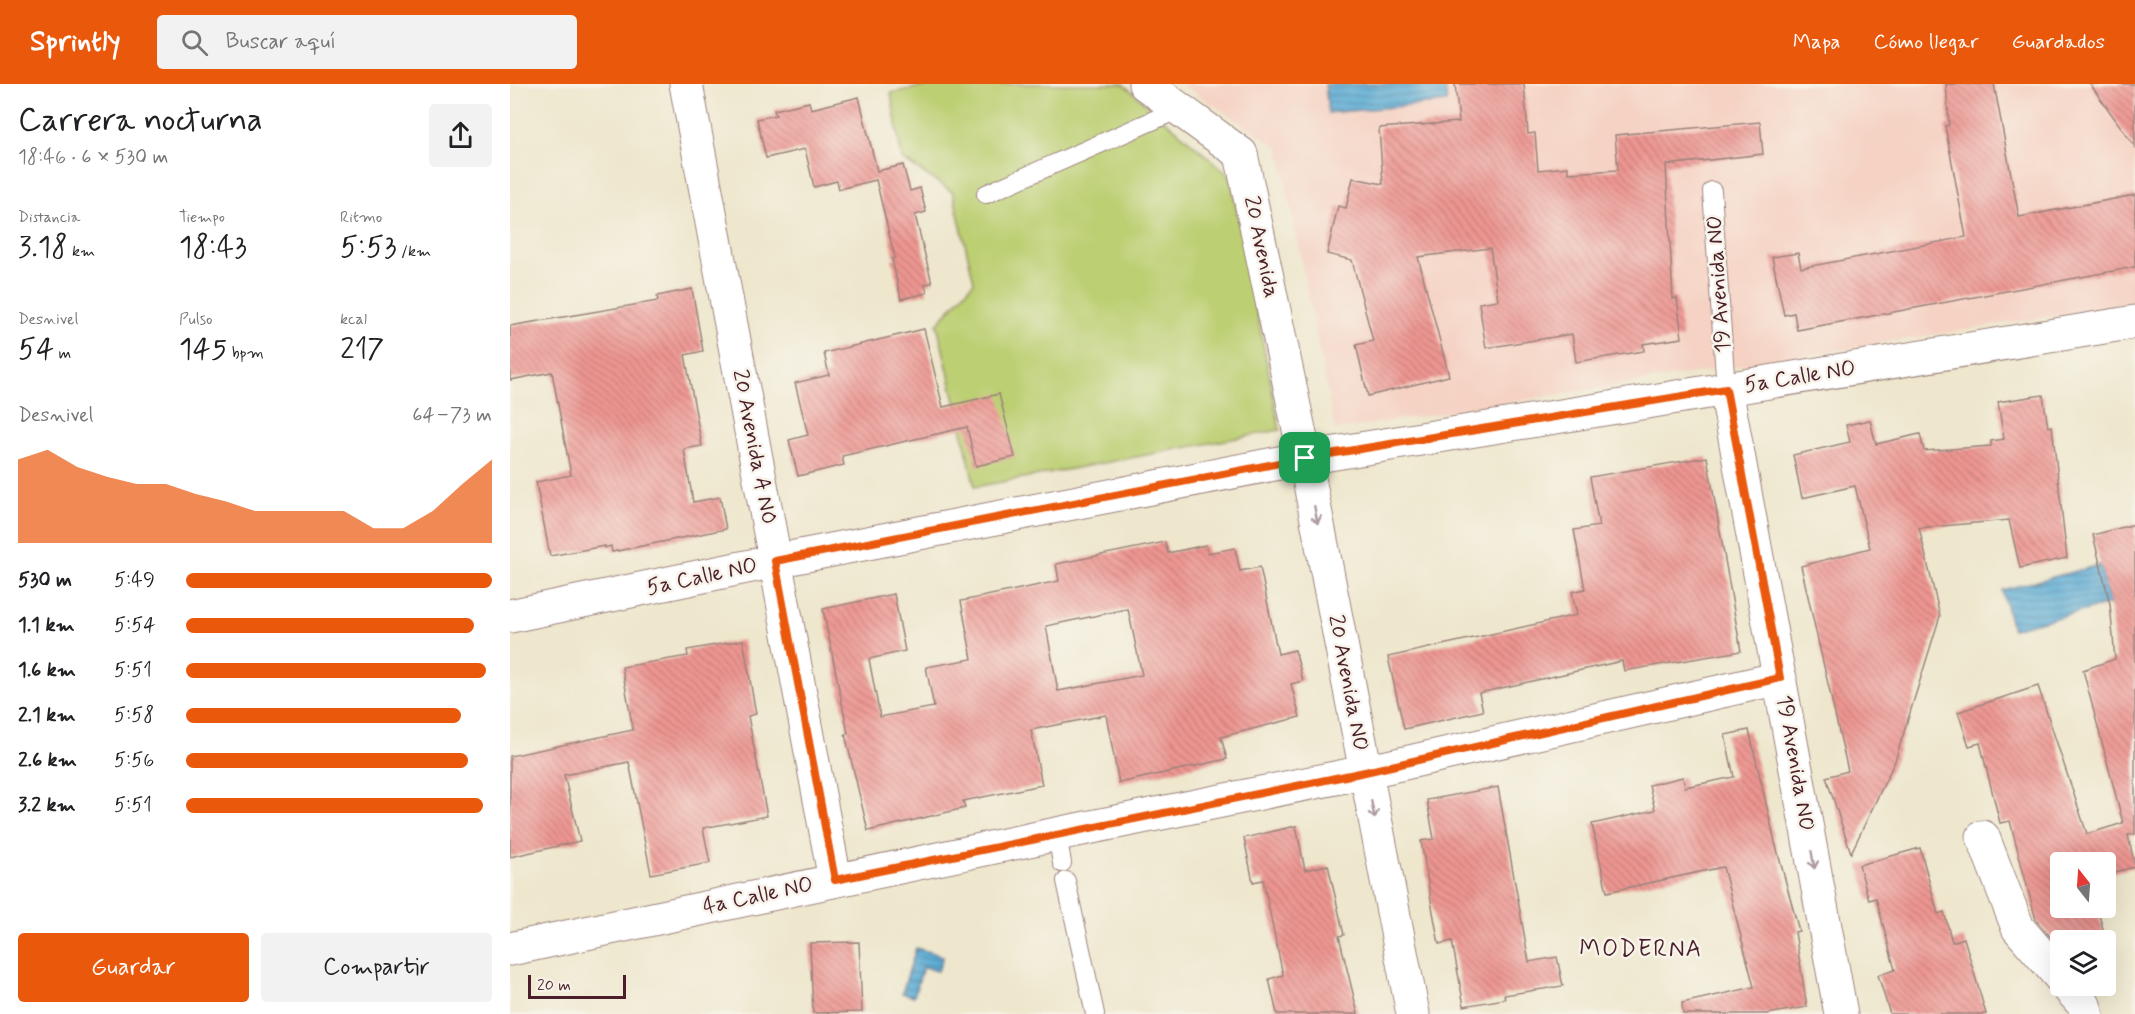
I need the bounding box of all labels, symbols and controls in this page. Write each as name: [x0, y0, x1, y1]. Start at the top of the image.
search box: [157, 15, 577, 69]
text: Sprintly: [30, 24, 121, 61]
icon: search: [178, 26, 211, 59]
text: Buscar aquí: [226, 28, 336, 56]
text: Mapa: [1793, 28, 1841, 56]
text: Cómo llegar: [1874, 28, 1979, 56]
text: Guardados: [2012, 28, 2105, 56]
text: Carrera nocturna: [18, 99, 263, 143]
button: share: [429, 104, 492, 167]
text: 18:46 · 6 × 530 m: [18, 144, 168, 171]
street label: 20 Avenida: [1237, 194, 1285, 300]
text: Distancia: [18, 207, 80, 228]
text: Tiempo: [179, 207, 225, 228]
text: Ritmo: [340, 207, 382, 228]
street label: 19 Avenida NO: [1700, 214, 1738, 354]
text: 3.18: [18, 228, 68, 267]
text: 18:43: [179, 228, 247, 267]
text: 5:53: [340, 228, 397, 267]
text: km: [68, 241, 95, 262]
text: /km: [397, 241, 431, 262]
text: Desnivel: [18, 309, 78, 330]
text: Pulso: [179, 309, 213, 330]
text: kcal: [340, 309, 367, 330]
text: 54: [18, 330, 54, 369]
text: 145: [179, 330, 227, 369]
text: 217: [340, 330, 384, 369]
text: m: [54, 343, 71, 364]
text: bpm: [227, 343, 264, 364]
street label: 5a Calle NO: [1742, 354, 1858, 400]
street label: 20 Avenida A NO: [725, 367, 783, 527]
text: Desnivel: [18, 402, 93, 429]
text: 64–73 m: [412, 402, 492, 429]
pin: [1279, 432, 1330, 483]
icon: arrive: [1288, 441, 1321, 474]
one-way arrow: [1311, 505, 1322, 525]
street label: 5a Calle NO: [644, 552, 760, 602]
text: 530 m: [18, 567, 72, 594]
text: 5:49: [114, 567, 155, 594]
text: 1.1 km: [18, 612, 75, 639]
text: 5:54: [114, 612, 155, 639]
street label: 20 Avenida NO: [1321, 613, 1375, 753]
text: 1.6 km: [18, 657, 76, 684]
text: 5:51: [114, 657, 152, 684]
street label: 19 Avenida NO: [1769, 693, 1821, 833]
text: 2.1 km: [18, 702, 75, 729]
text: 5:58: [114, 702, 154, 729]
text: 2.6 km: [18, 747, 77, 774]
text: 5:56: [114, 747, 154, 774]
text: 3.2 km: [18, 792, 76, 819]
text: 5:51: [114, 792, 152, 819]
one-way arrow: [1368, 800, 1379, 819]
one-way arrow: [1808, 849, 1819, 869]
north arrow: [2050, 852, 2116, 918]
map controls: [2050, 852, 2116, 996]
street label: 4a Calle NO: [700, 871, 816, 921]
button: layers: [2050, 930, 2116, 996]
button: Guardar: [18, 933, 249, 1002]
button: Compartir: [261, 933, 492, 1002]
district label: MODERNA: [1579, 934, 1703, 965]
scale bar: [528, 972, 626, 1000]
text: 20 m: [537, 975, 571, 996]

